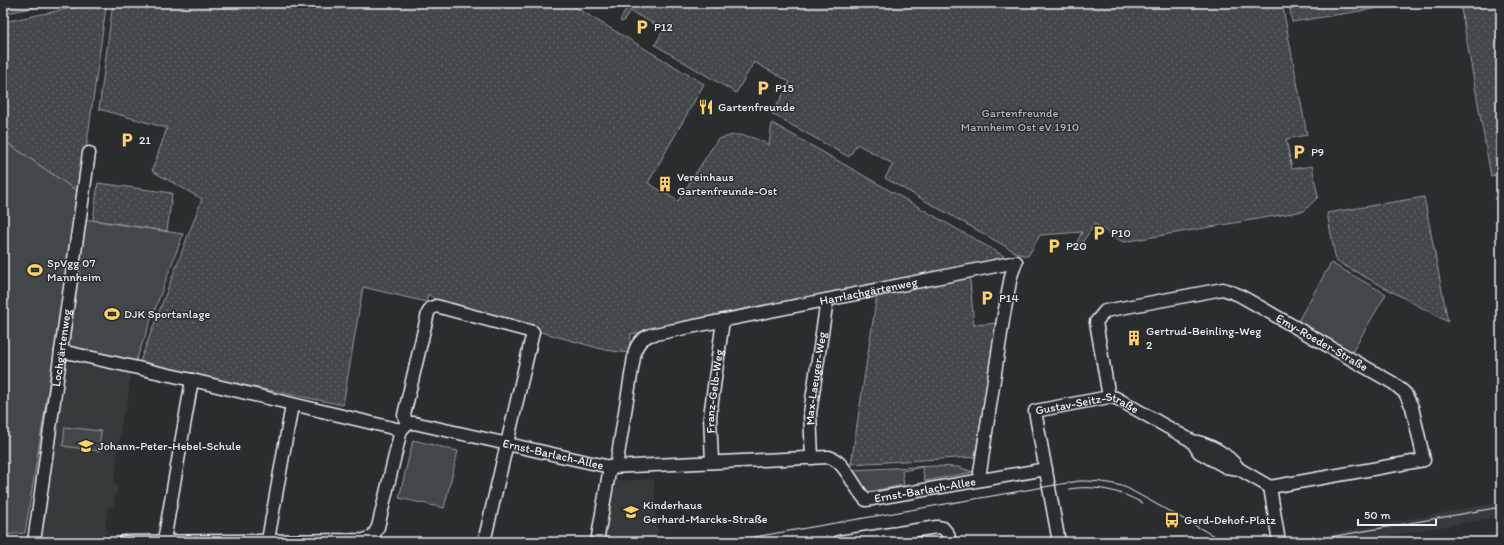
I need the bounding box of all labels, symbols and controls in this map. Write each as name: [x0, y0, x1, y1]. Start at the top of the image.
parking icon: P12: [633, 18, 651, 36]
place label: P12: [654, 20, 673, 34]
parking icon: P15: [754, 79, 772, 97]
place label: P15: [775, 81, 794, 95]
restaurant icon: Gartenfreunde: [697, 98, 715, 116]
place label: Gartenfreunde: [718, 100, 795, 114]
park label: Gartenfreunde Mannheim Ost eV 1910: [961, 106, 1079, 134]
parking icon: 21: [118, 131, 136, 149]
place label: 21: [139, 133, 151, 147]
parking icon: P9: [1290, 143, 1308, 161]
place label: P9: [1311, 145, 1324, 159]
place label: Vereinhaus Gartenfreunde-Ost: [677, 170, 778, 198]
building icon: Vereinhaus Gartenfreunde-Ost: [656, 175, 674, 193]
parking icon: P10: [1090, 224, 1108, 242]
place label: P10: [1111, 226, 1131, 240]
parking icon: P20: [1045, 237, 1063, 255]
place label: P20: [1066, 239, 1087, 253]
place label: SpVgg 07 Mannheim: [47, 256, 101, 284]
sports icon: SpVgg 07 Mannheim: [26, 261, 44, 279]
street label: Harrlachgärtenweg: [818, 275, 919, 308]
parking icon: P14: [978, 289, 996, 307]
place label: P14: [999, 291, 1019, 305]
sports icon: DJK Sportanlage: [103, 305, 121, 323]
street label: Lochgärtenweg: [49, 307, 74, 388]
place label: DJK Sportanlage: [124, 307, 211, 321]
street label: Emy-Roeder-Straße: [1274, 311, 1371, 374]
place label: Gertrud-Beinling-Weg 2: [1146, 324, 1262, 352]
building icon: Gertrud-Beinling-Weg 2: [1125, 329, 1143, 347]
street label: Max-Laeuger-Weg: [803, 330, 829, 426]
street label: Franz-Gelb-Weg: [703, 348, 726, 434]
text: Gustav-Seitz-Straße: [1034, 389, 1141, 418]
street label: Gustav-Seitz-Straße: [1037, 407, 1143, 423]
street label: Ernst-Barlach-Allee: [501, 436, 605, 472]
school or university icon: Johann-Peter-Hebel-Schule: [77, 437, 95, 455]
place label: Johann-Peter-Hebel-Schule: [98, 439, 241, 453]
street label: Ernst-Barlach-Allee: [873, 474, 977, 505]
place label: Kinderhaus Gerhard-Marcks-Straße: [643, 498, 768, 526]
scale bar: [1358, 501, 1436, 527]
school or university icon: Kinderhaus Gerhard-Marcks-Straße: [622, 503, 640, 521]
text: 50 m: [1364, 508, 1390, 522]
bus stop icon: Gerd-Dehof-Platz: [1163, 511, 1181, 529]
place label: Gerd-Dehof-Platz: [1184, 513, 1276, 527]

